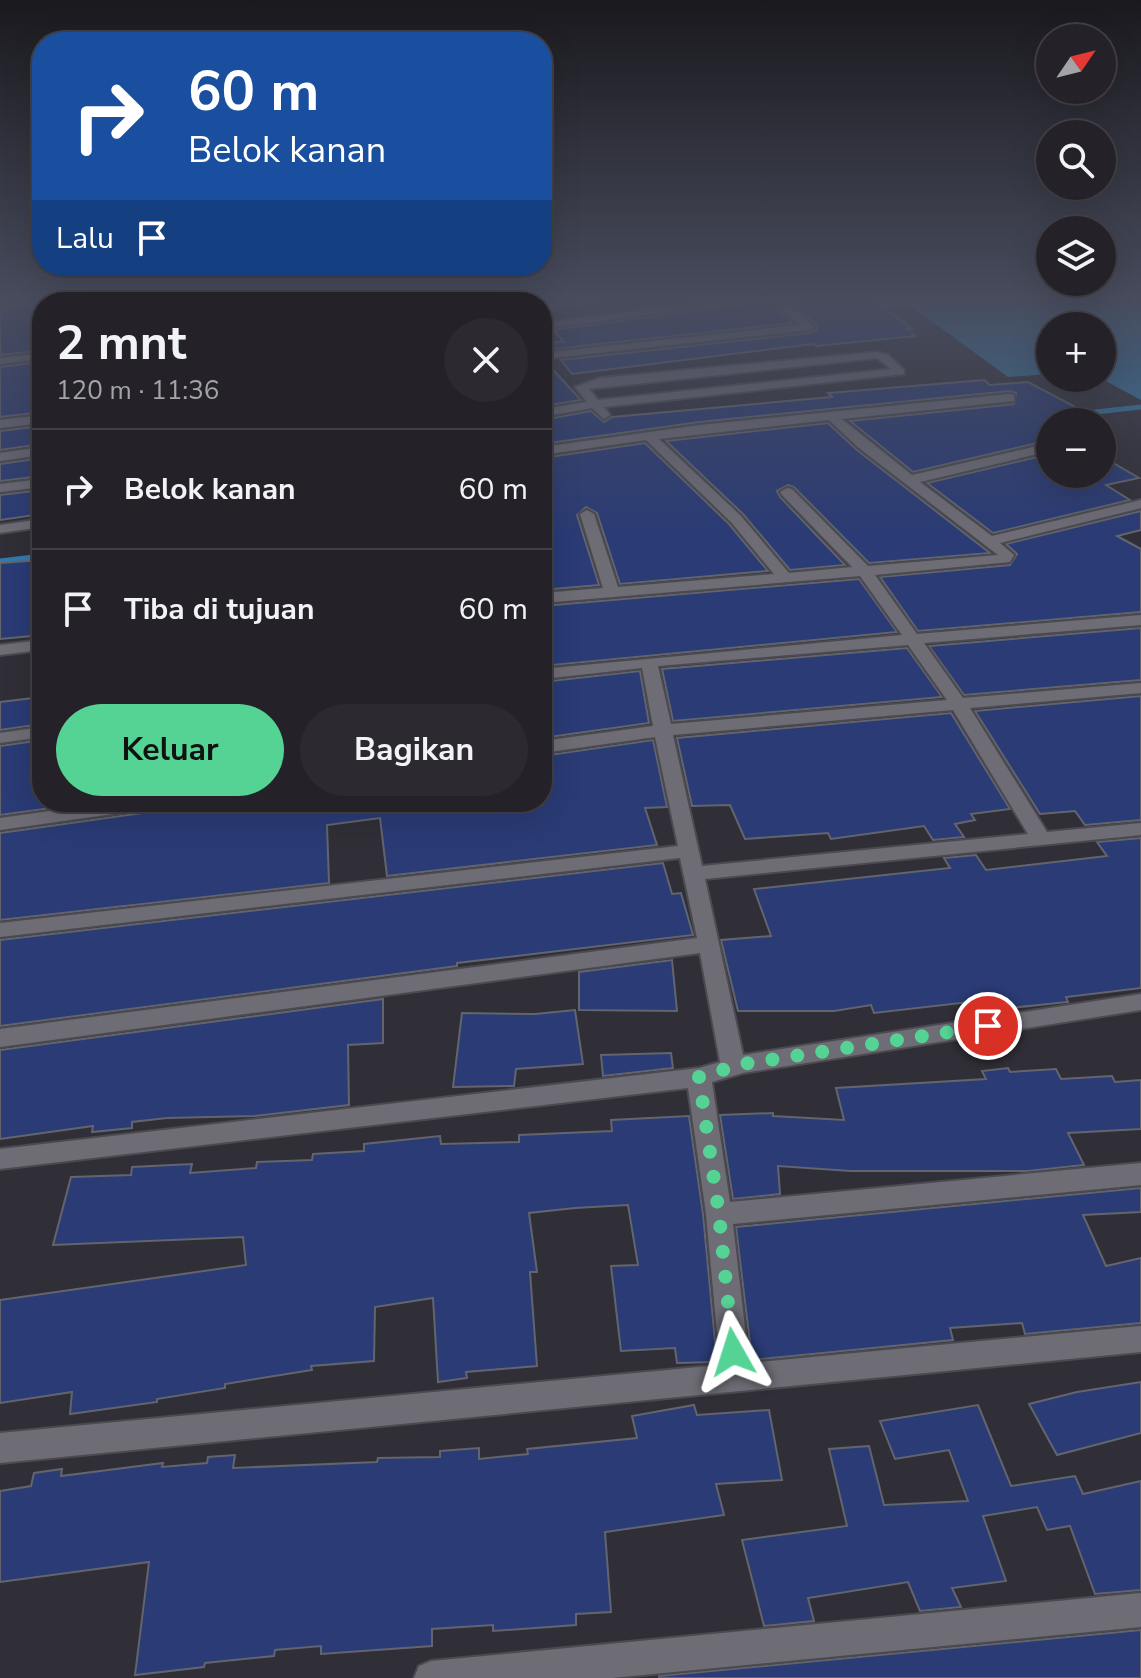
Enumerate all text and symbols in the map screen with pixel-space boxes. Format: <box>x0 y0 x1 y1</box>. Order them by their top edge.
north arrow <box>1036 24 1116 104</box>
map controls <box>1036 24 1116 488</box>
text: 60 m <box>188 53 319 130</box>
icon: right <box>56 64 160 168</box>
button: search <box>1036 120 1116 200</box>
text: Belok kanan <box>188 126 386 175</box>
icon: arrive <box>130 216 174 260</box>
button: layers <box>1036 216 1116 296</box>
text: Lalu <box>56 218 114 259</box>
text: 2 mnt <box>56 310 186 376</box>
button: + <box>1036 312 1116 392</box>
button: close <box>444 318 528 402</box>
text: 120 m · 11:36 <box>56 373 219 408</box>
button: − <box>1036 408 1116 488</box>
icon: right <box>56 467 100 511</box>
text: Belok kanan <box>124 469 296 510</box>
text: 60 m <box>459 469 528 510</box>
icon: arrive <box>56 587 100 631</box>
text: Tiba di tujuan <box>124 589 315 630</box>
text: 60 m <box>459 589 528 630</box>
button: Keluar <box>56 704 284 796</box>
button: Bagikan <box>300 704 528 796</box>
pin <box>954 992 1022 1060</box>
icon: arrive <box>966 1004 1010 1048</box>
position arrow <box>691 1310 775 1394</box>

